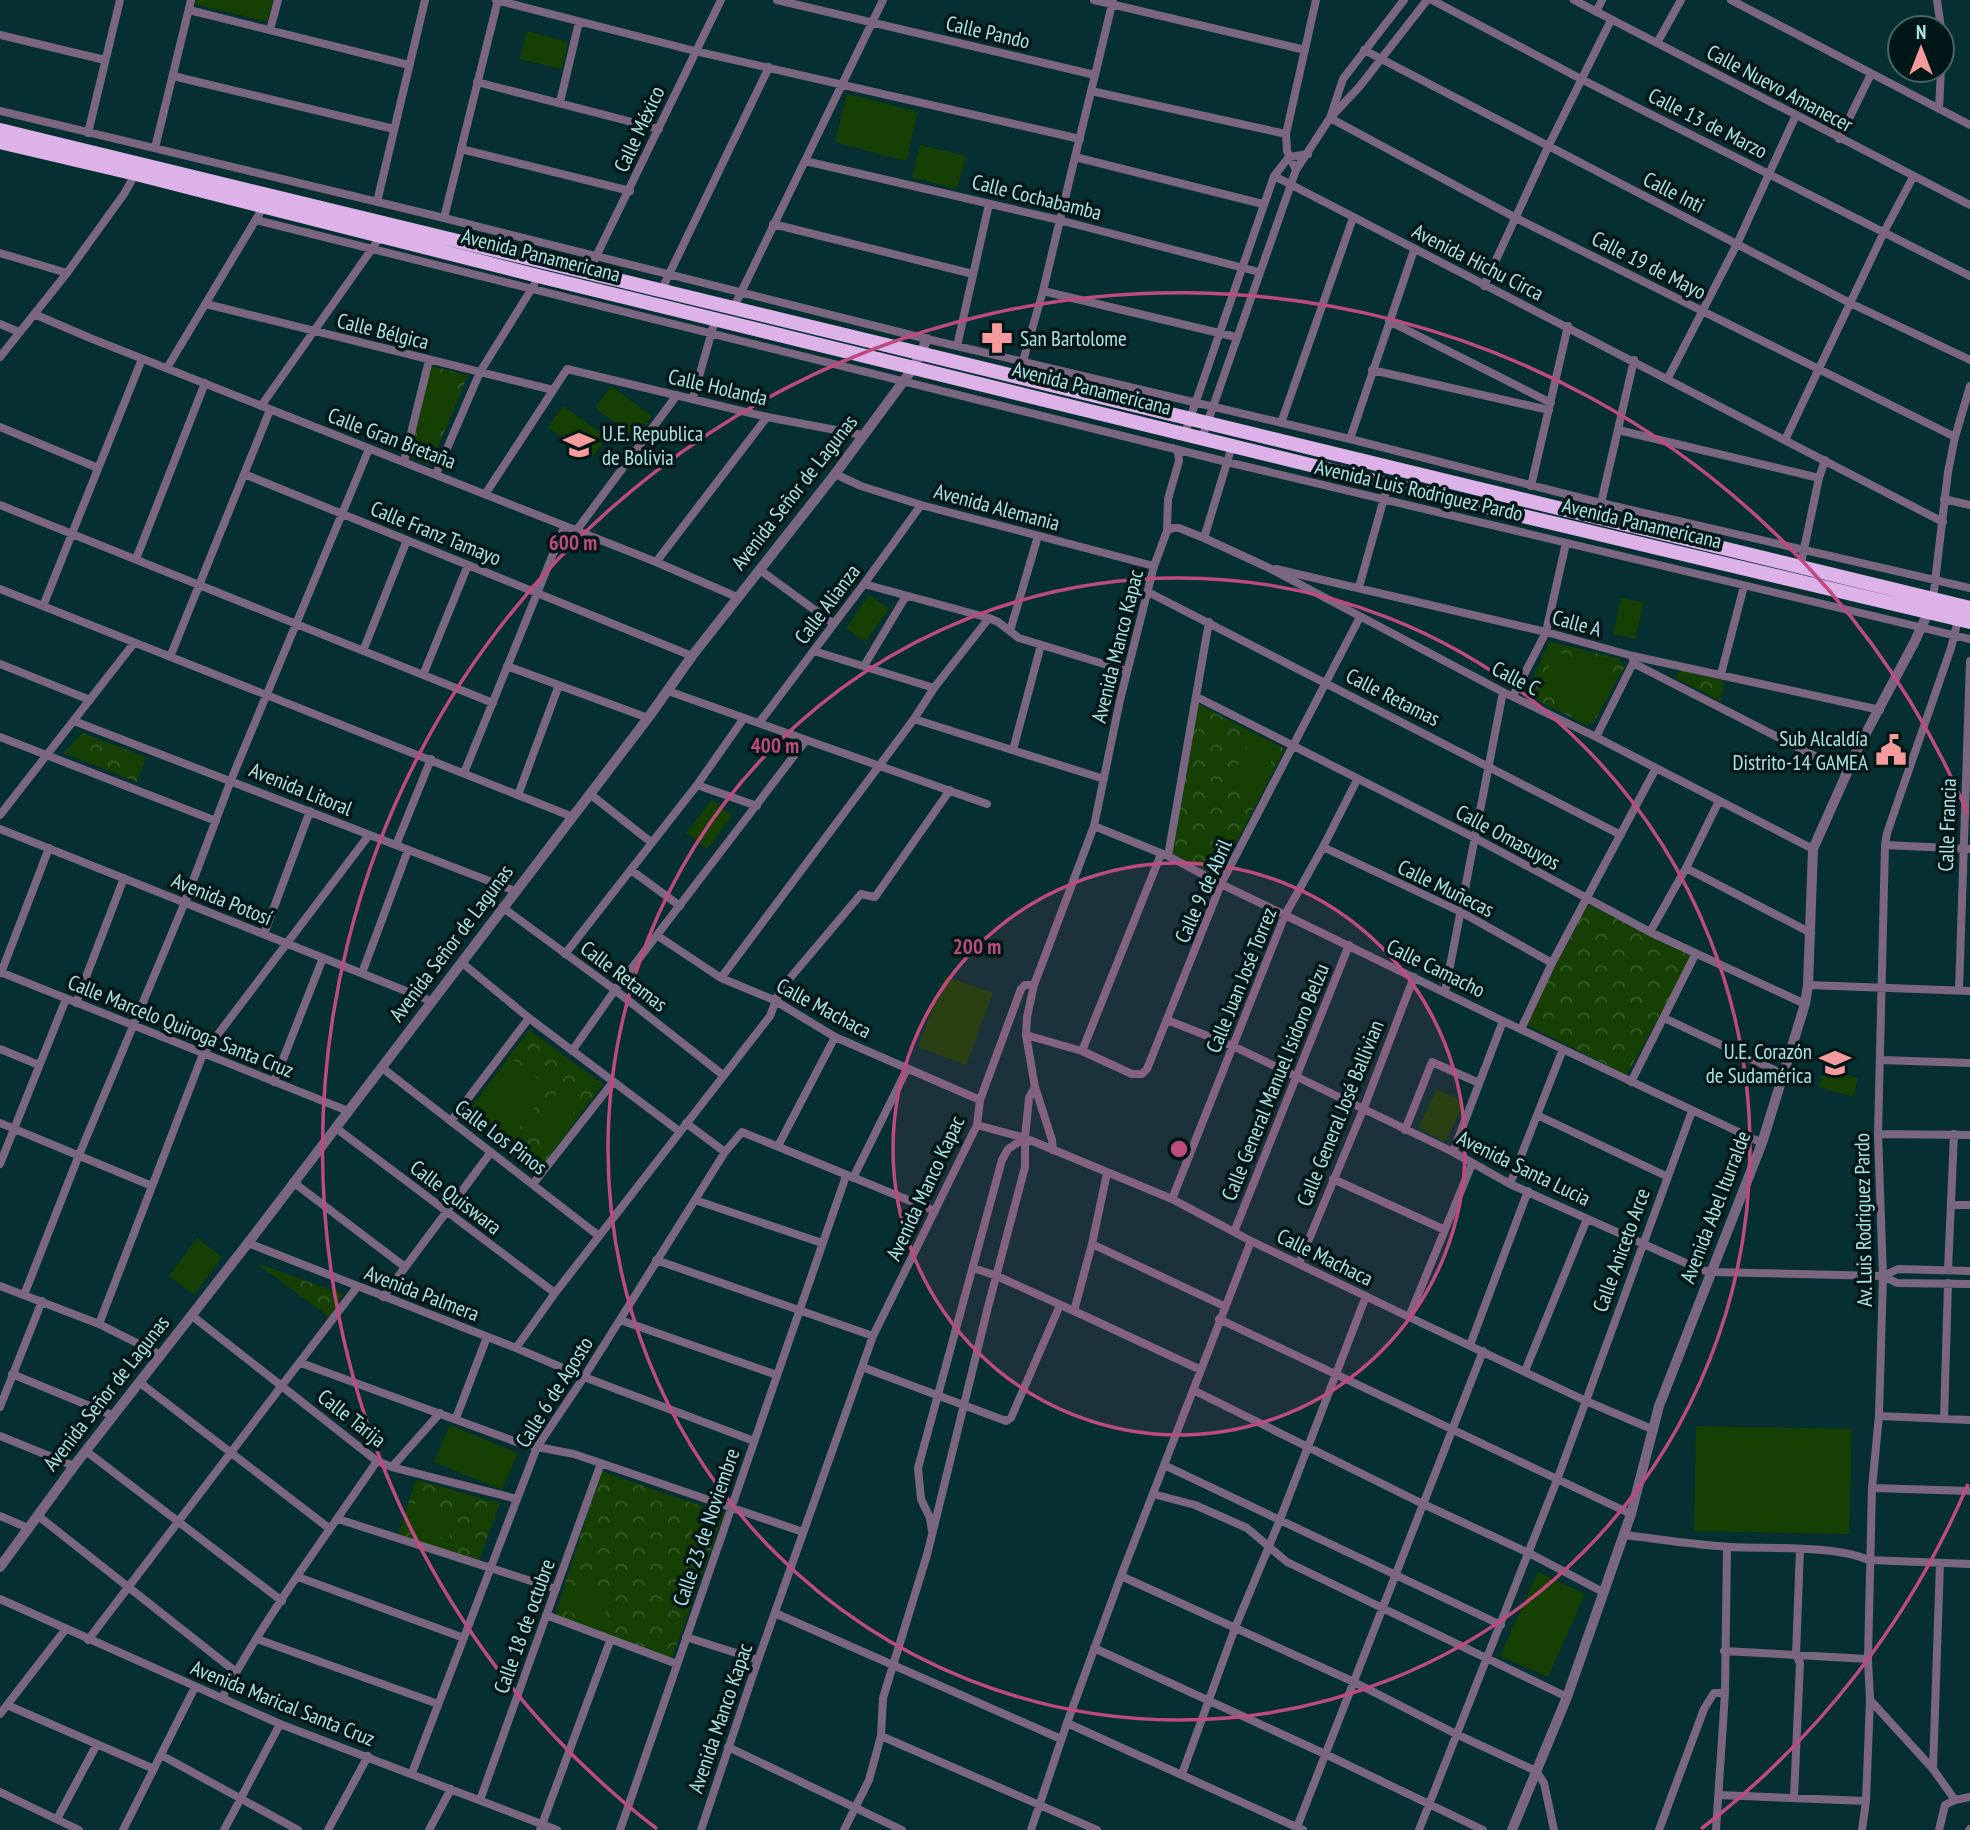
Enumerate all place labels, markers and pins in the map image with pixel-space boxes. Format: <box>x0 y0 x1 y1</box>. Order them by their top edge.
pharmacy icon: San Bartolome <box>980 321 1014 355</box>
place label: San Bartolome <box>1020 325 1127 352</box>
place label: U.E. Republica de Bolivia <box>602 420 703 471</box>
school or university icon: U.E. Republica de Bolivia <box>562 428 596 462</box>
place label: Sub Alcaldía Distrito-14 GAMEA <box>1733 725 1868 776</box>
public building icon: Sub Alcaldía Distrito-14 GAMEA <box>1874 733 1908 767</box>
place label: U.E. Corazón de Sudamérica <box>1706 1038 1812 1089</box>
school or university icon: U.E. Corazón de Sudamérica <box>1818 1046 1852 1080</box>
centre of rings <box>1167 1137 1191 1161</box>

